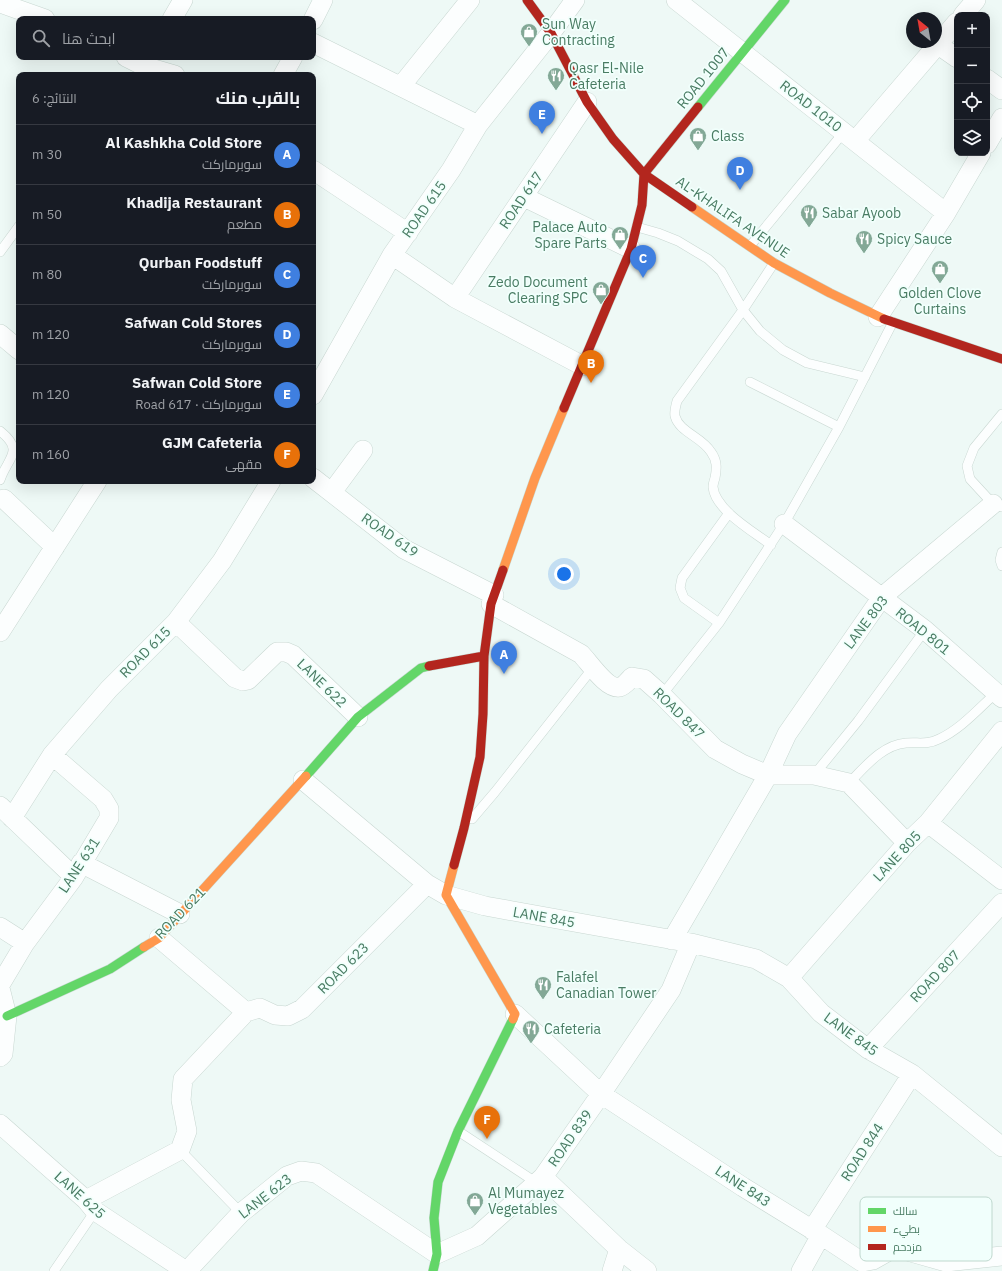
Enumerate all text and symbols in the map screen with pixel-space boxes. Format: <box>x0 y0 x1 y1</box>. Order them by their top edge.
north arrow <box>906 12 942 48</box>
map controls <box>954 12 990 156</box>
button: + <box>954 12 990 48</box>
place label: Sun Way Contracting <box>542 15 615 49</box>
search box <box>16 16 316 60</box>
shop icon: Sun Way Contracting <box>519 22 539 47</box>
icon: search <box>30 27 52 49</box>
text: ابحث هنا <box>62 29 116 48</box>
street label: ROAD 1007 <box>673 44 733 112</box>
button: − <box>954 48 990 84</box>
place label: Qasr El-Nile Cafeteria <box>569 59 644 93</box>
restaurant icon: Qasr El-Nile Cafeteria <box>546 66 566 91</box>
street label: ROAD 1010 <box>776 76 846 136</box>
button: locate <box>954 84 990 120</box>
text: بالقرب منك <box>216 87 300 109</box>
text: النتائج: 6 <box>32 90 77 107</box>
pin: E <box>529 101 555 134</box>
button: layers <box>954 120 990 156</box>
shop icon: Class <box>688 126 708 151</box>
place label: Class <box>711 127 745 145</box>
text: Al Kashkha Cold Store <box>105 133 262 152</box>
text: 30 m <box>32 146 62 163</box>
text: A <box>283 146 291 163</box>
text: سوبرماركت <box>202 156 262 173</box>
pin: D <box>727 157 753 190</box>
street label: ROAD 617 <box>495 168 547 232</box>
street label: AL-KHALIFA AVENUE <box>673 172 793 262</box>
street label: ROAD 615 <box>398 177 450 241</box>
text: Khadija Restaurant <box>126 193 262 212</box>
restaurant icon: Sabar Ayoob <box>799 203 819 228</box>
place label: Sabar Ayoob <box>822 204 901 222</box>
text: 50 m <box>32 206 62 223</box>
text: B <box>283 206 291 223</box>
text: مطعم <box>227 216 262 233</box>
place label: Palace Auto Spare Parts <box>532 218 607 252</box>
shop icon: Palace Auto Spare Parts <box>610 225 630 250</box>
restaurant icon: Spicy Sauce <box>854 229 874 254</box>
place label: Spicy Sauce <box>877 230 953 248</box>
pin: C <box>630 245 656 278</box>
text: Qurban Foodstuff <box>139 253 262 272</box>
shop icon: Golden Clove Curtains <box>930 259 950 284</box>
text: 80 m <box>32 266 62 283</box>
text: C <box>283 266 291 283</box>
place label: Zedo Document Clearing SPC <box>488 273 588 307</box>
text: سوبرماركت <box>202 276 262 293</box>
shop icon: Zedo Document Clearing SPC <box>591 280 611 305</box>
place label: Golden Clove Curtains <box>898 284 982 318</box>
text: Safwan Cold Stores <box>124 313 262 332</box>
text: 120 m <box>32 326 70 343</box>
text: D <box>282 326 292 343</box>
text: سوبرماركت <box>202 336 262 353</box>
pin: B <box>578 350 604 383</box>
text: Safwan Cold Store <box>132 373 262 392</box>
text: 120 m <box>32 386 70 403</box>
text: E <box>283 386 291 403</box>
text: سوبرماركت · Road 617 <box>135 396 262 413</box>
text: GJM Cafeteria <box>162 433 262 452</box>
text: 160 m <box>32 446 70 463</box>
text: F <box>283 446 291 463</box>
text: مقهى <box>225 456 262 473</box>
street label: ROAD 619 <box>358 509 422 561</box>
your location <box>554 564 574 584</box>
street label: LANE 803 <box>840 591 892 653</box>
street label: ROAD 801 <box>892 603 954 659</box>
street label: ROAD 615 <box>116 623 174 681</box>
pin: A <box>491 641 517 674</box>
street label: LANE 622 <box>293 655 351 711</box>
street label: ROAD 847 <box>650 684 708 742</box>
street label: LANE 805 <box>869 827 925 885</box>
street label: LANE 631 <box>54 834 104 896</box>
street label: ROAD 621 <box>151 883 209 943</box>
street label: LANE 845 <box>512 903 576 931</box>
street label: ROAD 623 <box>314 939 372 997</box>
street label: ROAD 807 <box>906 946 964 1006</box>
place label: Falafel Canadian Tower <box>556 968 656 1002</box>
restaurant icon: Falafel Canadian Tower <box>533 975 553 1000</box>
street label: LANE 845 <box>820 1008 882 1060</box>
restaurant icon: Cafeteria <box>521 1019 541 1044</box>
place label: Cafeteria <box>544 1020 602 1038</box>
pin: F <box>474 1106 500 1139</box>
street label: ROAD 839 <box>544 1106 596 1170</box>
street label: ROAD 844 <box>837 1120 887 1184</box>
street label: LANE 843 <box>712 1161 774 1211</box>
street label: LANE 625 <box>51 1167 109 1223</box>
street label: LANE 623 <box>235 1170 295 1222</box>
place label: Al Mumayez Vegetables <box>488 1184 565 1218</box>
shop icon: Al Mumayez Vegetables <box>465 1191 485 1216</box>
legend <box>860 1197 992 1261</box>
text: سالك <box>893 1204 917 1218</box>
text: بطيء <box>893 1222 920 1238</box>
text: مزدحم <box>893 1240 922 1255</box>

